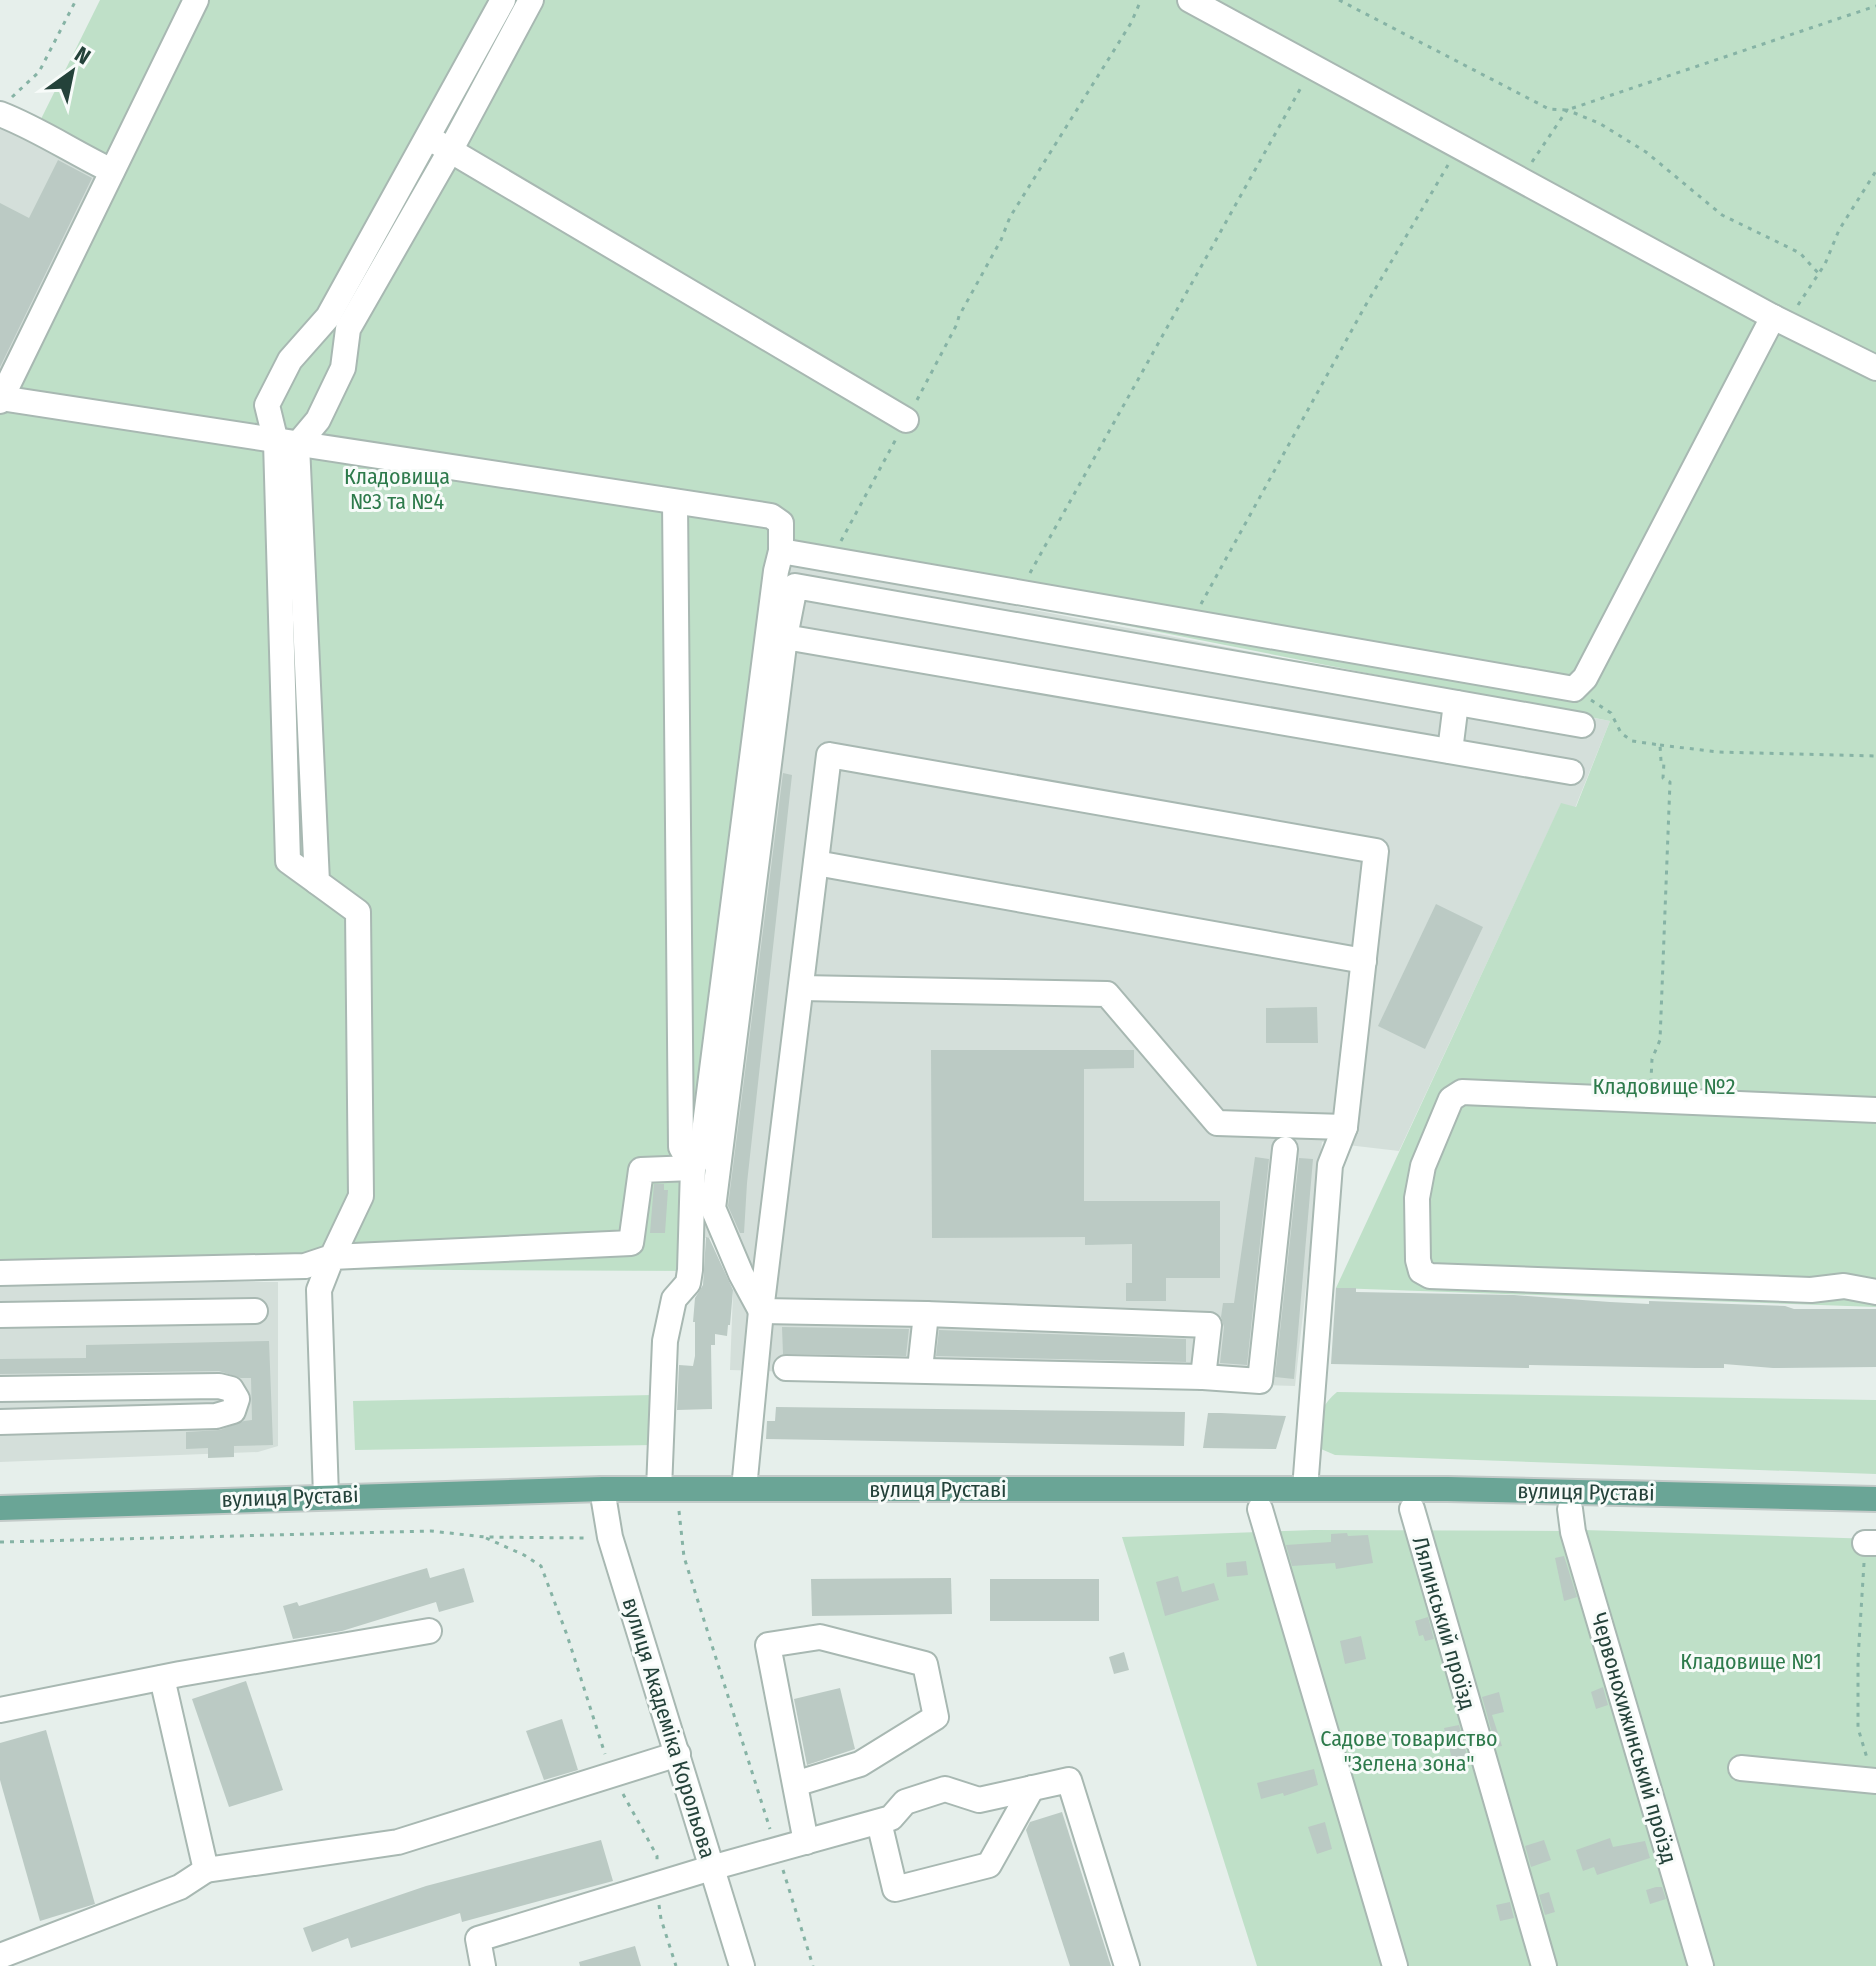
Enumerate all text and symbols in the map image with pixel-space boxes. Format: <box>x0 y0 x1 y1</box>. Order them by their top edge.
north arrow <box>32 32 112 112</box>
text: N <box>70 41 96 71</box>
park label: Кладовища №3 та №4 <box>344 463 450 515</box>
park label: Кладовище №2 <box>1593 1073 1735 1100</box>
street label: вулиця Руставі <box>869 1476 1007 1503</box>
street label: вулиця Руставі <box>1517 1477 1655 1507</box>
street label: вулиця Руставі <box>221 1481 359 1513</box>
street label: Лялинський проїзд <box>1406 1533 1482 1713</box>
street label: вулиця Академіка Корольова <box>616 1594 722 1862</box>
street label: Червонохижинський проїзд <box>1585 1610 1683 1866</box>
park label: Кладовище №1 <box>1680 1648 1822 1675</box>
park label: Садове товариство "Зелена зона" <box>1320 1725 1498 1777</box>

